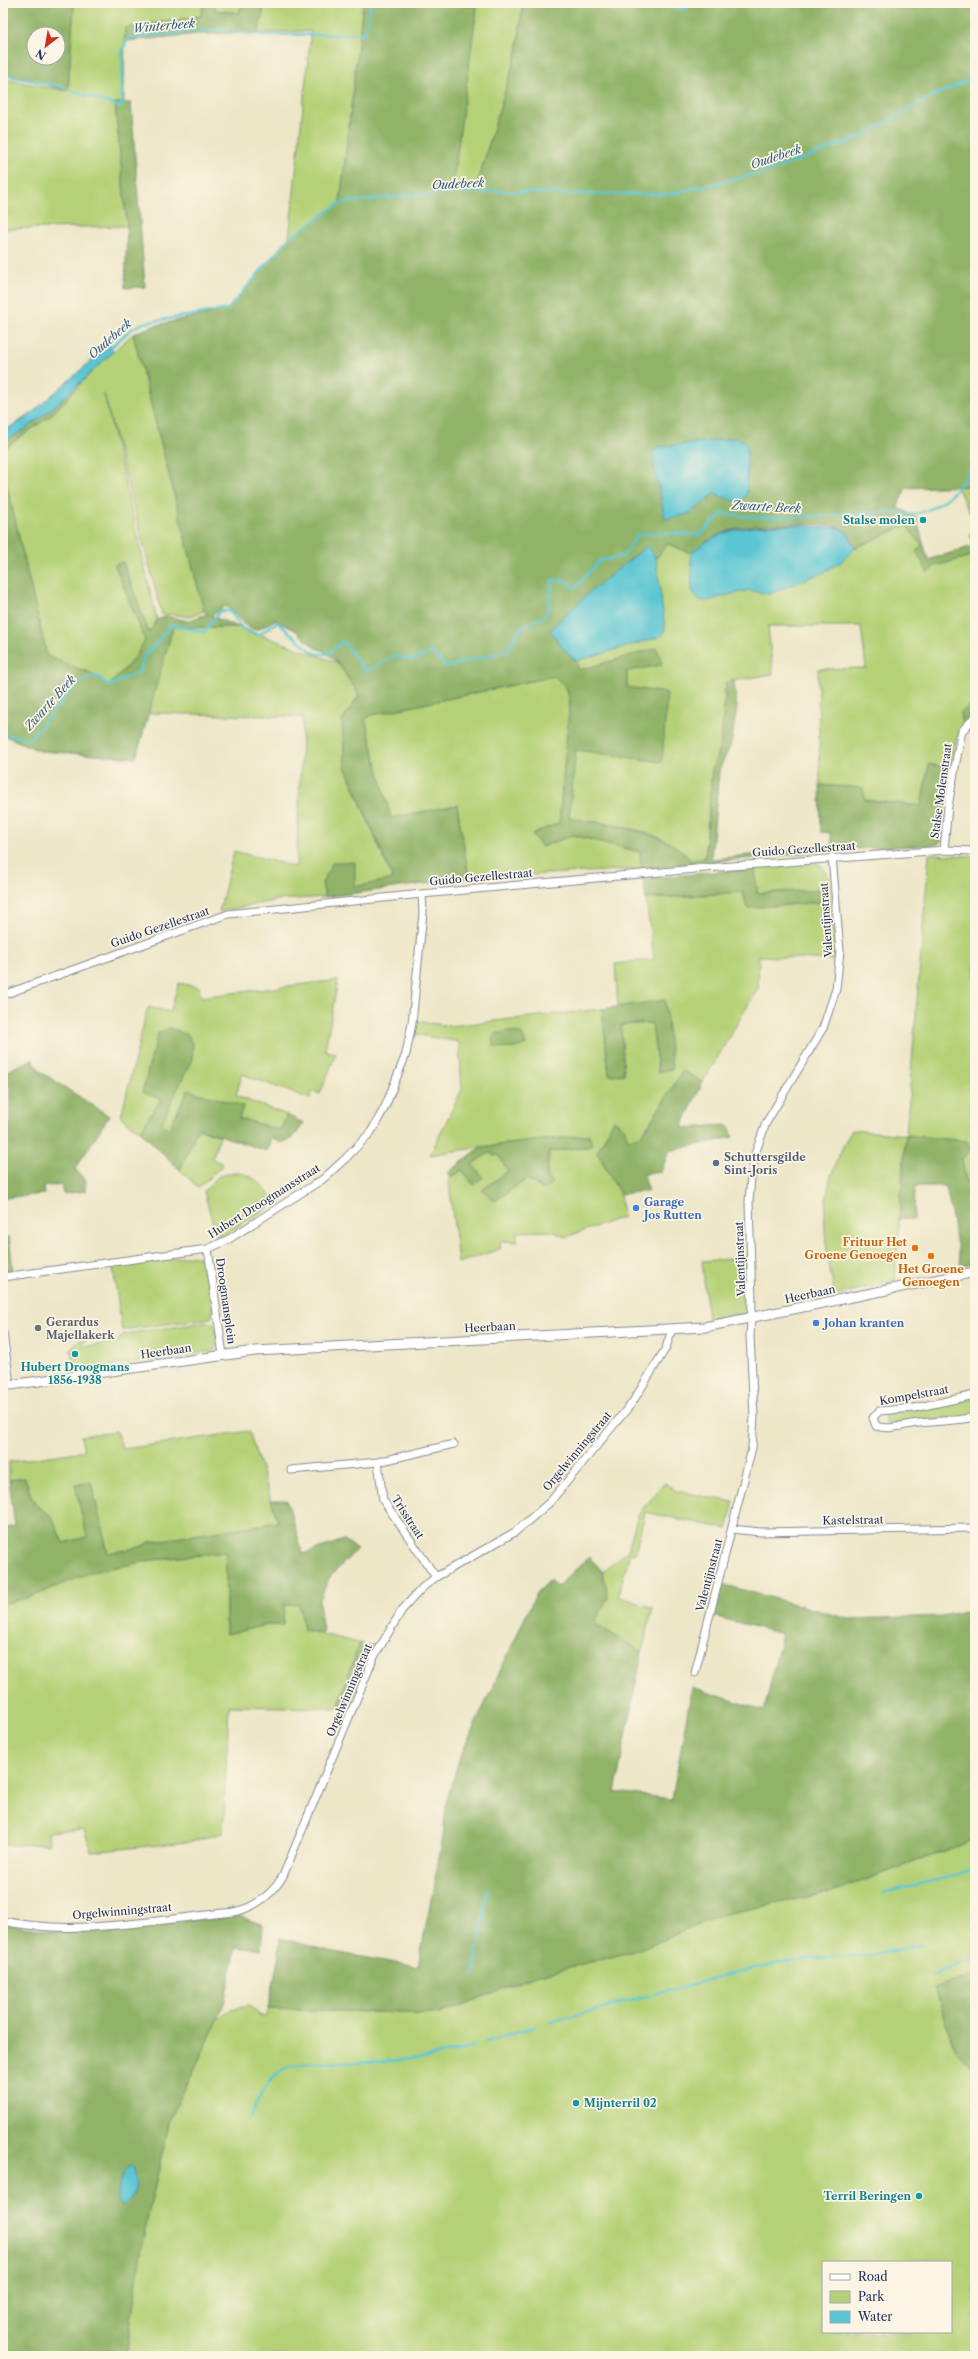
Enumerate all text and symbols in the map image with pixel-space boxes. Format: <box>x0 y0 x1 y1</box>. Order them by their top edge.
water label: Winterbeek <box>132 15 197 36</box>
north arrow <box>26 26 66 66</box>
text: N <box>33 46 49 63</box>
water label: Oudebeek <box>748 141 804 172</box>
water label: Oudebeek <box>431 175 485 192</box>
water label: Oudebeek <box>85 315 135 362</box>
water label: Zwarte Beek <box>730 497 802 516</box>
place label: Stalse molen <box>843 513 915 527</box>
marker: Stalse molen <box>918 515 928 525</box>
water label: Zwarte Beek <box>20 671 79 734</box>
street label: Stalse Molenstraat <box>927 742 955 840</box>
street label: Guido Gezellestraat <box>752 838 856 860</box>
street label: Guido Gezellestraat <box>429 866 533 888</box>
street label: Valentijnstraat <box>816 882 836 959</box>
street label: Guido Gezellestraat <box>109 903 211 950</box>
place label: Schuttersgilde Sint-Joris <box>724 1150 806 1177</box>
marker: Schuttersgilde Sint-Joris <box>711 1158 721 1168</box>
street label: Hubert Droogmansstraat <box>205 1161 323 1241</box>
place label: Garage Jos Rutten <box>642 1195 702 1222</box>
marker: Garage Jos Rutten <box>631 1203 641 1213</box>
street label: Valentijnstraat <box>732 1221 748 1298</box>
place label: Frituur Het Groene Genoegen <box>805 1235 908 1262</box>
marker: Frituur Het Groene Genoegen <box>910 1243 920 1253</box>
marker: Het Groene Genoegen <box>926 1251 936 1261</box>
street label: Droogmansplein <box>213 1257 239 1345</box>
place label: Het Groene Genoegen <box>898 1262 964 1289</box>
street label: Heerbaan <box>783 1282 837 1306</box>
place label: Gerardus Majellakerk <box>46 1315 115 1342</box>
place label: Johan kranten <box>822 1316 905 1330</box>
marker: Johan kranten <box>811 1318 821 1328</box>
street label: Heerbaan <box>464 1319 516 1335</box>
marker: Gerardus Majellakerk <box>33 1323 43 1333</box>
street label: Heerbaan <box>140 1340 192 1361</box>
marker: Hubert Droogmans 1856-1938 <box>70 1349 80 1359</box>
place label: Hubert Droogmans 1856-1938 <box>21 1360 129 1387</box>
street label: Kompelstraat <box>878 1382 950 1408</box>
street label: Orgelwinningstraat <box>540 1408 614 1494</box>
street label: Trisstraat <box>389 1493 427 1541</box>
street label: Kastelstraat <box>822 1512 884 1528</box>
street label: Valentijnstraat <box>692 1537 725 1614</box>
street label: Orgelwinningstraat <box>323 1641 375 1739</box>
street label: Orgelwinningstraat <box>72 1900 172 1922</box>
place label: Mijnterril 02 <box>584 2096 657 2110</box>
marker: Mijnterril 02 <box>571 2098 581 2108</box>
place label: Terril Beringen <box>824 2189 911 2203</box>
marker: Terril Beringen <box>914 2191 924 2201</box>
legend <box>822 2261 952 2333</box>
text: Road <box>858 2269 888 2284</box>
text: Park <box>858 2289 885 2304</box>
text: Water <box>857 2309 892 2324</box>

